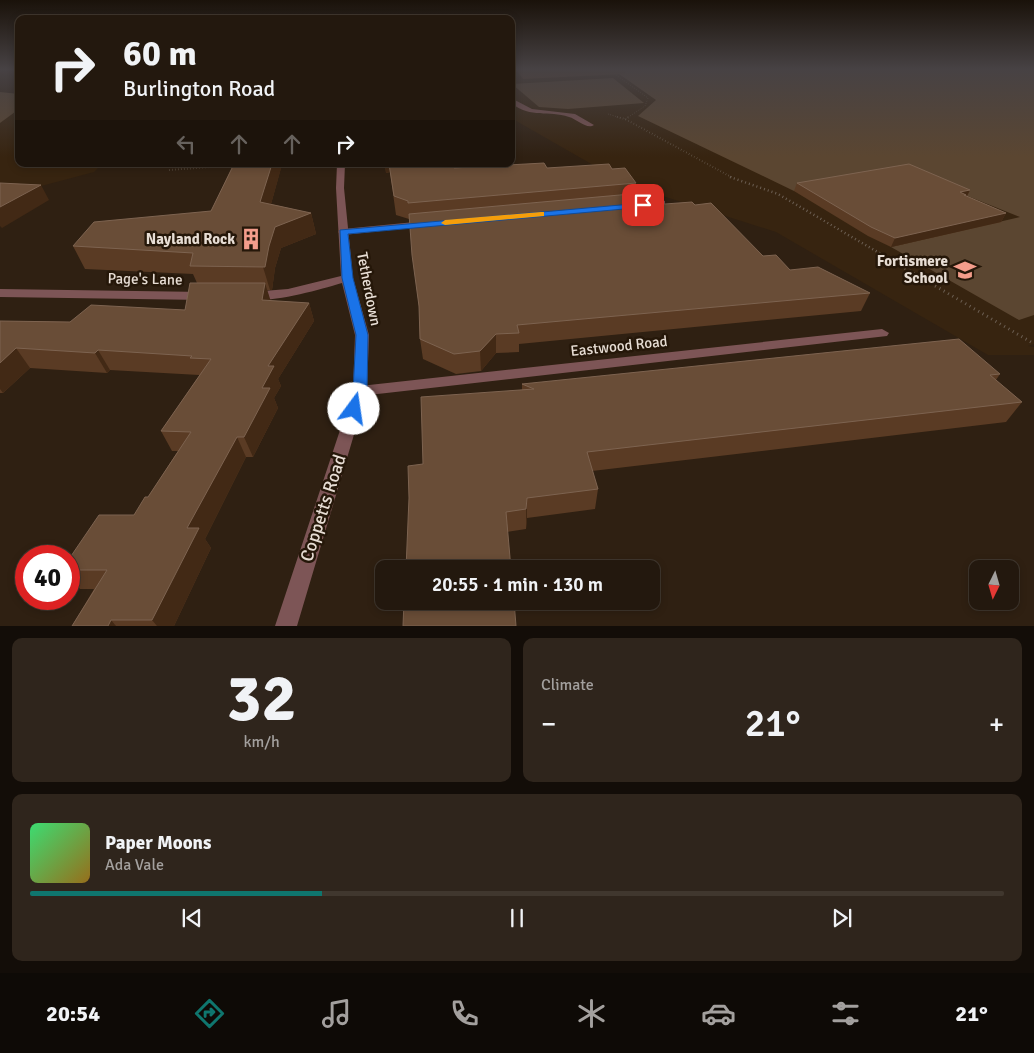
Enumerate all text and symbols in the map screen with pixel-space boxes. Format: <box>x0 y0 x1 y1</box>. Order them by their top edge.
text: 60 m <box>123 32 197 75</box>
icon: right <box>40 35 105 100</box>
text: Burlington Road <box>123 75 275 102</box>
icon: left <box>172 130 200 158</box>
icon: ahead <box>225 130 253 158</box>
icon: ahead <box>278 130 306 158</box>
icon: right <box>331 130 359 158</box>
pin <box>622 184 664 226</box>
icon: arrive <box>629 191 657 219</box>
building icon: Nayland Rock <box>238 226 264 252</box>
place label: Nayland Rock <box>146 230 235 248</box>
street label: Tetherdown <box>353 251 385 327</box>
place label: Fortismere School <box>877 252 948 287</box>
school or university icon: Fortismere School <box>952 257 978 283</box>
street label: Page's Lane <box>107 269 183 289</box>
street label: Eastwood Road <box>570 332 668 360</box>
position arrow <box>327 382 379 434</box>
street label: Coppetts Road <box>295 452 351 564</box>
speed limit sign: 40 <box>15 545 80 610</box>
north arrow <box>969 560 1019 610</box>
map controls <box>969 560 1019 610</box>
text: 20:55 · 1 min · 130 m <box>432 573 603 597</box>
text: 32 <box>226 659 297 739</box>
text: Climate <box>541 675 594 695</box>
text: 21° <box>745 700 800 747</box>
text: − <box>541 707 556 741</box>
text: + <box>989 707 1004 741</box>
text: km/h <box>243 732 280 752</box>
text: Paper Moons <box>105 831 211 855</box>
text: Ada Vale <box>105 855 164 875</box>
icon: previous <box>178 904 206 932</box>
icon: pause <box>503 904 531 932</box>
icon: next <box>828 904 856 932</box>
icon: directions <box>192 996 227 1031</box>
icon: music <box>319 996 354 1031</box>
icon: phone <box>447 996 482 1031</box>
icon: climate <box>574 996 609 1031</box>
icon: car <box>701 996 736 1031</box>
icon: filters <box>828 996 863 1031</box>
text: 20:54 <box>46 1000 100 1027</box>
text: 21° <box>955 1000 988 1027</box>

